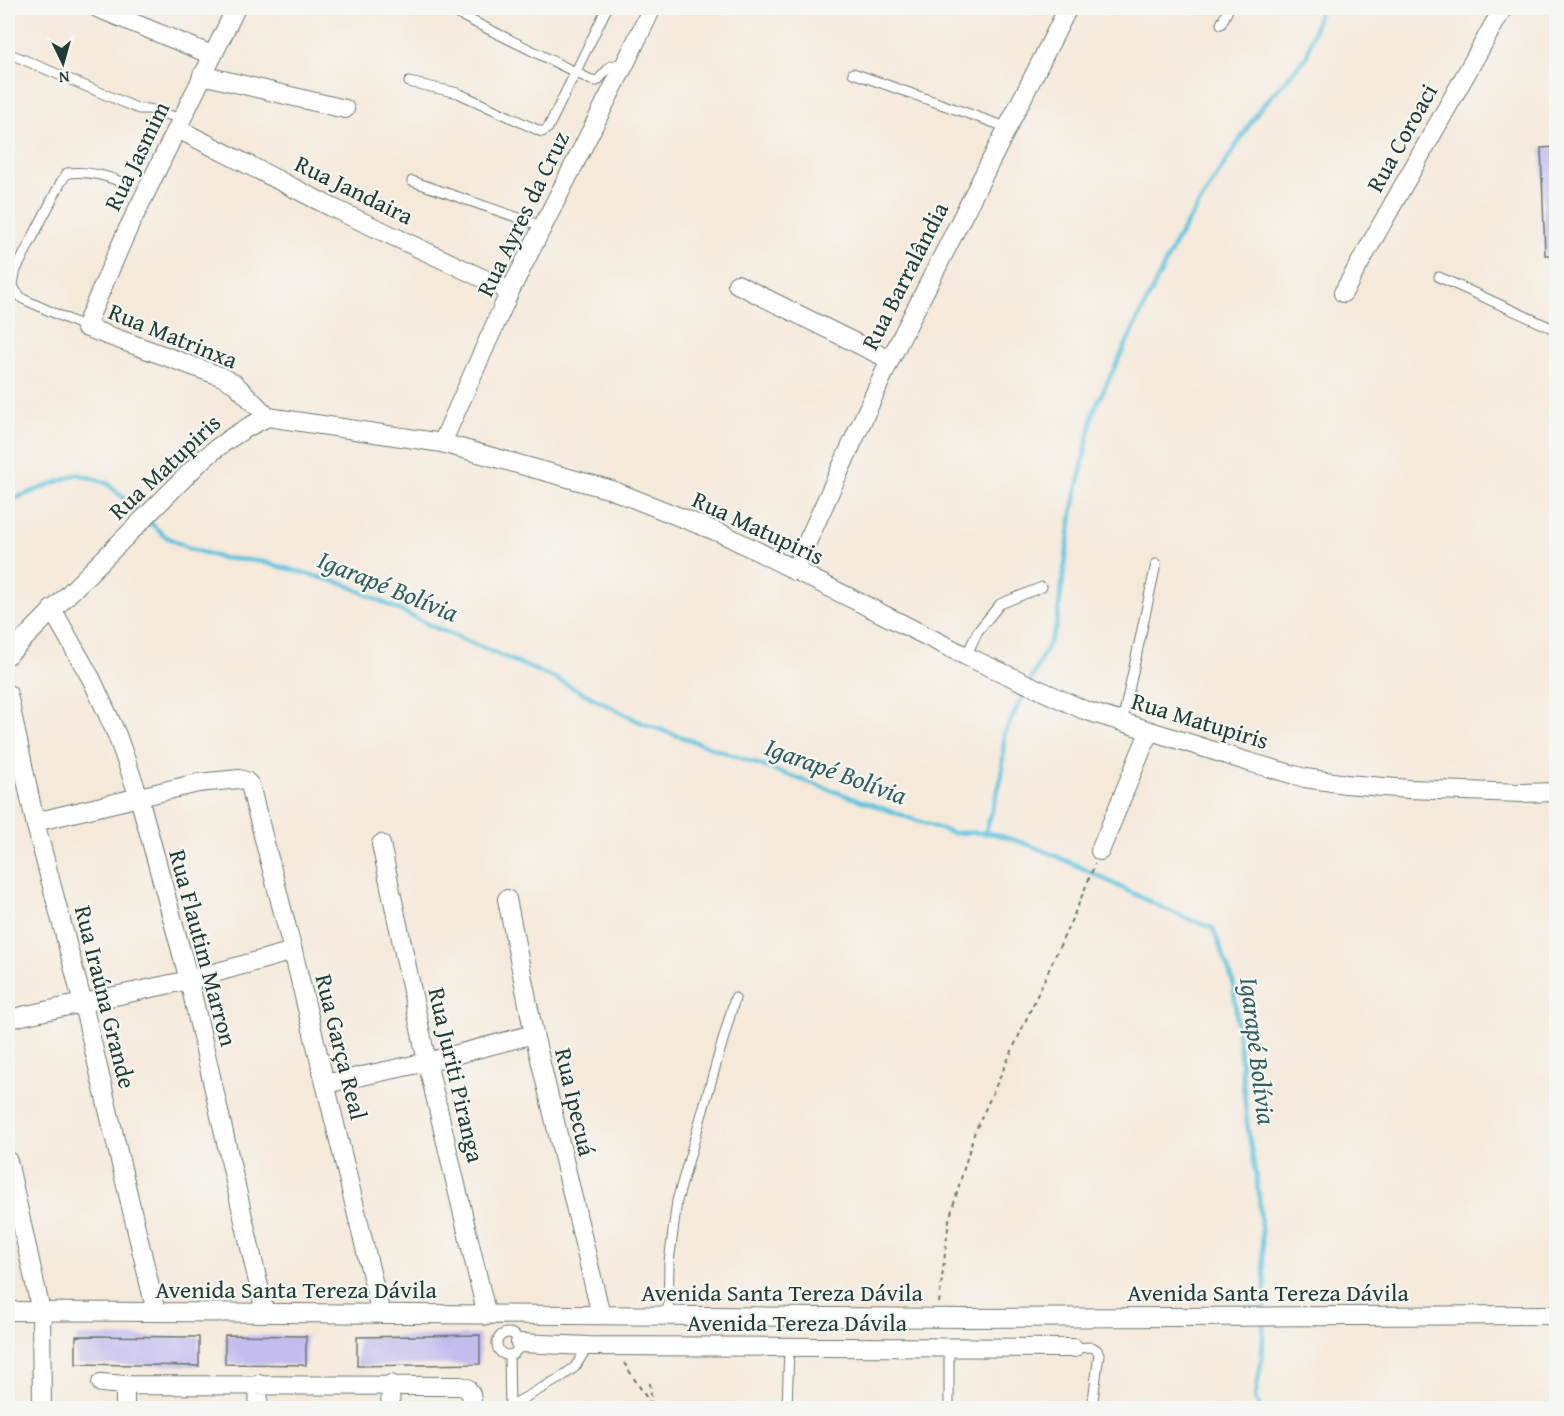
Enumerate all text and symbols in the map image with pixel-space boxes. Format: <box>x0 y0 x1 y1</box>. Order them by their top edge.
north arrow <box>33 33 93 93</box>
text: N <box>58 66 71 90</box>
street label: Rua Coroaci <box>1357 77 1446 198</box>
street label: Rua Jasmim <box>95 95 178 216</box>
street label: Rua Ayres da Cruz <box>467 125 578 302</box>
street label: Rua Jandaira <box>289 146 420 234</box>
street label: Rua Barralândia <box>852 195 957 356</box>
street label: Rua Matrinxa <box>103 294 244 378</box>
street label: Rua Matupiris <box>101 405 228 528</box>
street label: Rua Matupiris <box>687 482 830 573</box>
water label: Igarapé Bolívia <box>312 540 464 631</box>
street label: Rua Matupiris <box>1127 683 1273 758</box>
water label: Igarapé Bolívia <box>760 727 913 814</box>
street label: Rua Flautim Marron <box>160 846 247 1051</box>
street label: Rua Iraúna Grande <box>66 902 145 1092</box>
street label: Rua Garça Real <box>306 970 377 1124</box>
water label: Igarapé Bolívia <box>1230 975 1287 1127</box>
street label: Rua Juriti Piranga <box>419 984 494 1166</box>
street label: Rua Ipecuá <box>546 1044 605 1160</box>
street label: Avenida Santa Tereza Dávila <box>155 1272 438 1307</box>
street label: Avenida Santa Tereza Dávila <box>641 1275 924 1310</box>
street label: Avenida Santa Tereza Dávila <box>1127 1275 1410 1310</box>
street label: Avenida Tereza Dávila <box>687 1305 908 1340</box>

